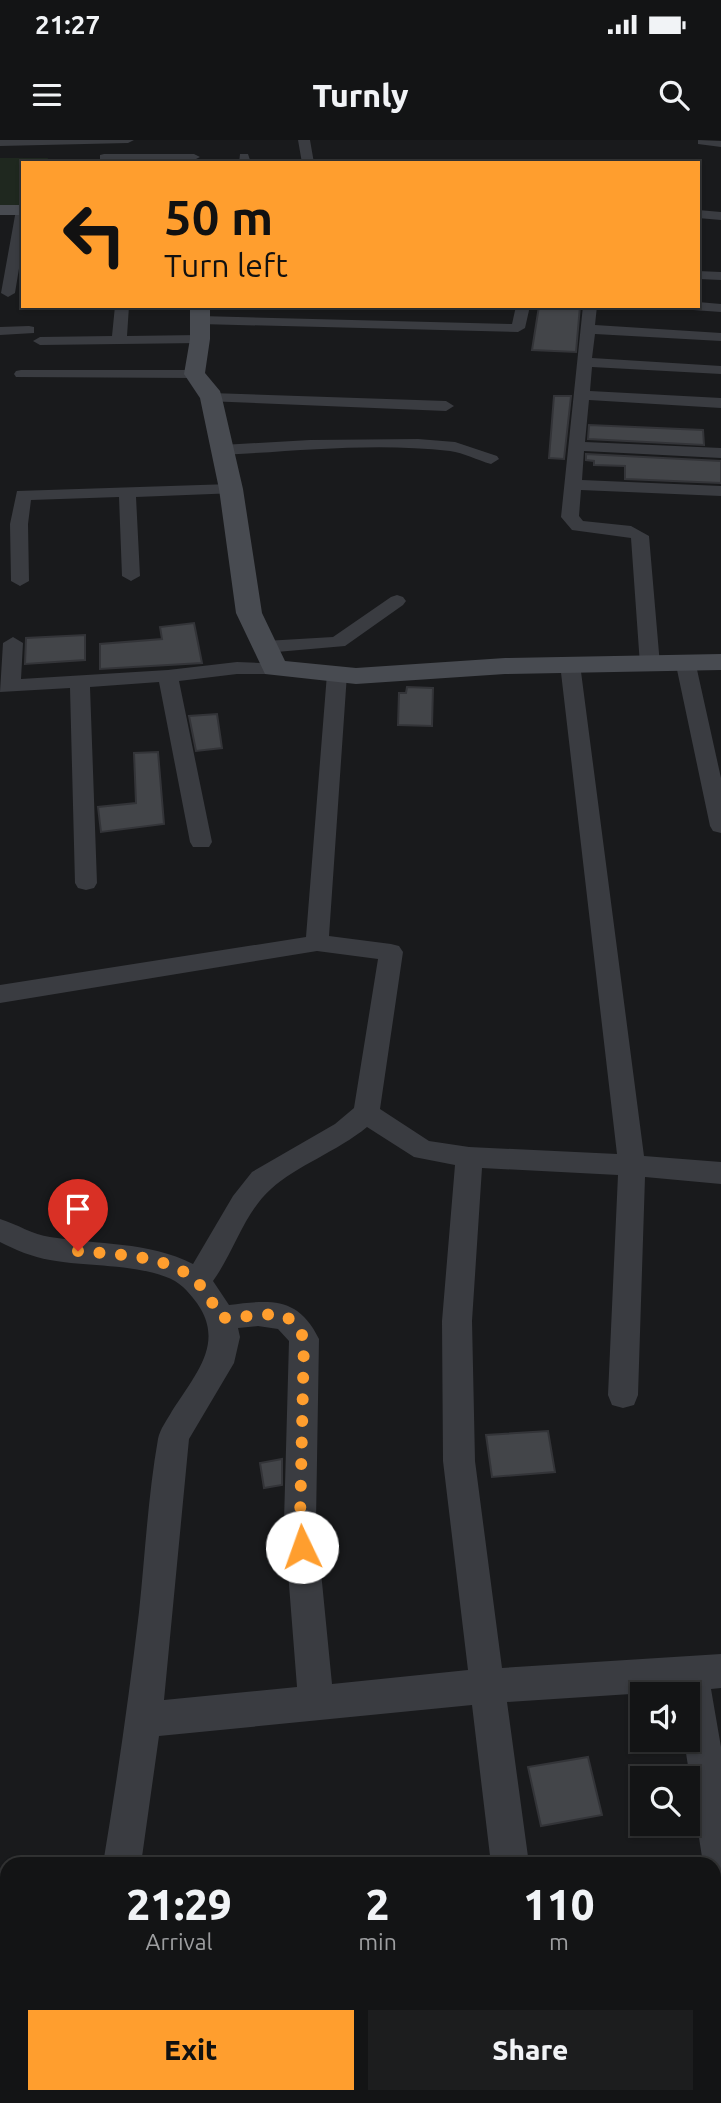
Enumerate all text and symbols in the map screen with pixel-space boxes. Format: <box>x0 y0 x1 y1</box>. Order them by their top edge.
text: 21:27 <box>35 10 100 39</box>
icon: menu <box>28 76 66 114</box>
icon: search <box>655 76 693 114</box>
text: Turnly <box>313 77 408 113</box>
icon: left <box>49 189 140 280</box>
text: 50 m <box>164 189 273 244</box>
text: Turn left <box>164 247 288 283</box>
pin <box>48 1179 108 1251</box>
icon: arrive <box>59 1190 97 1228</box>
position arrow <box>265 1510 339 1584</box>
map controls <box>630 1682 700 1836</box>
button: sound <box>630 1682 700 1752</box>
button: search <box>630 1766 700 1836</box>
text: 21:29 <box>127 1881 232 1928</box>
text: 2 <box>366 1881 389 1928</box>
text: 110 <box>523 1881 594 1928</box>
text: Arrival <box>146 1929 213 1954</box>
text: min <box>358 1929 397 1954</box>
text: m <box>549 1929 569 1954</box>
button: Exit <box>28 2010 354 2090</box>
button: Share <box>368 2010 693 2090</box>

